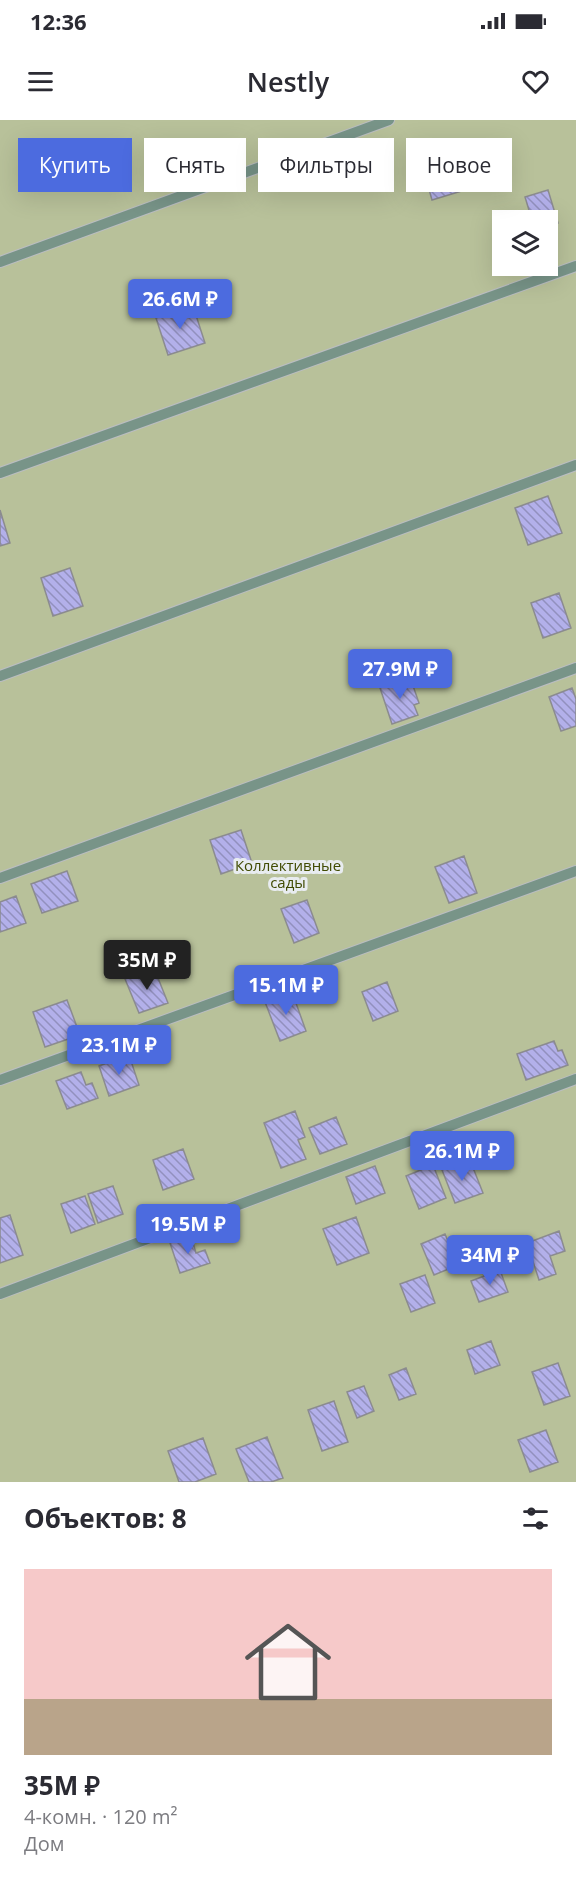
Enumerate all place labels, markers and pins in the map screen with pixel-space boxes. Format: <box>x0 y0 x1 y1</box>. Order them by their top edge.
pin: 26.6M ₽ <box>125 279 235 330</box>
pin: 27.9M ₽ <box>345 649 455 700</box>
pin: 35M ₽ <box>105 940 189 991</box>
pin: 15.1M ₽ <box>231 965 341 1016</box>
pin: 23.1M ₽ <box>64 1025 174 1076</box>
pin: 26.1M ₽ <box>407 1131 517 1182</box>
pin: 19.5M ₽ <box>133 1204 243 1255</box>
pin: 34M ₽ <box>448 1235 532 1286</box>

